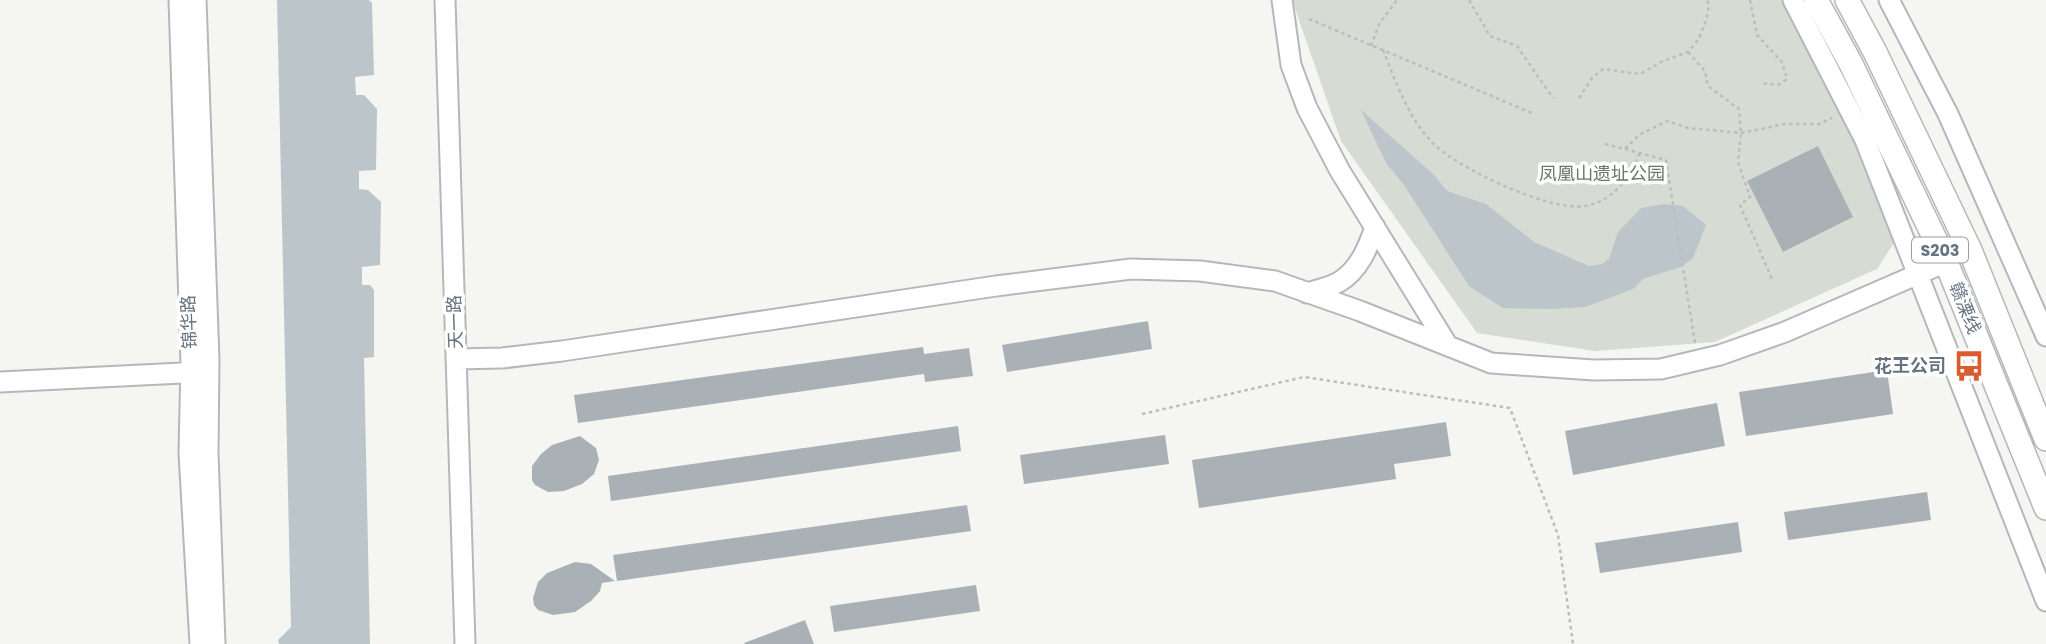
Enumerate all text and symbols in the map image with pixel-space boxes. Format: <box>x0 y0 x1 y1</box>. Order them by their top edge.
park label: 凤凰山遗址公园 <box>1539 161 1665 186</box>
road number: S203 <box>1912 238 1968 262</box>
street label: 赣溧线 <box>1944 278 1987 338</box>
street label: 锦华路 <box>175 295 202 349</box>
street label: 天一路 <box>441 295 468 349</box>
bus stop icon: 花王公司 <box>1952 349 1986 383</box>
place label: 花王公司 <box>1874 353 1946 378</box>

